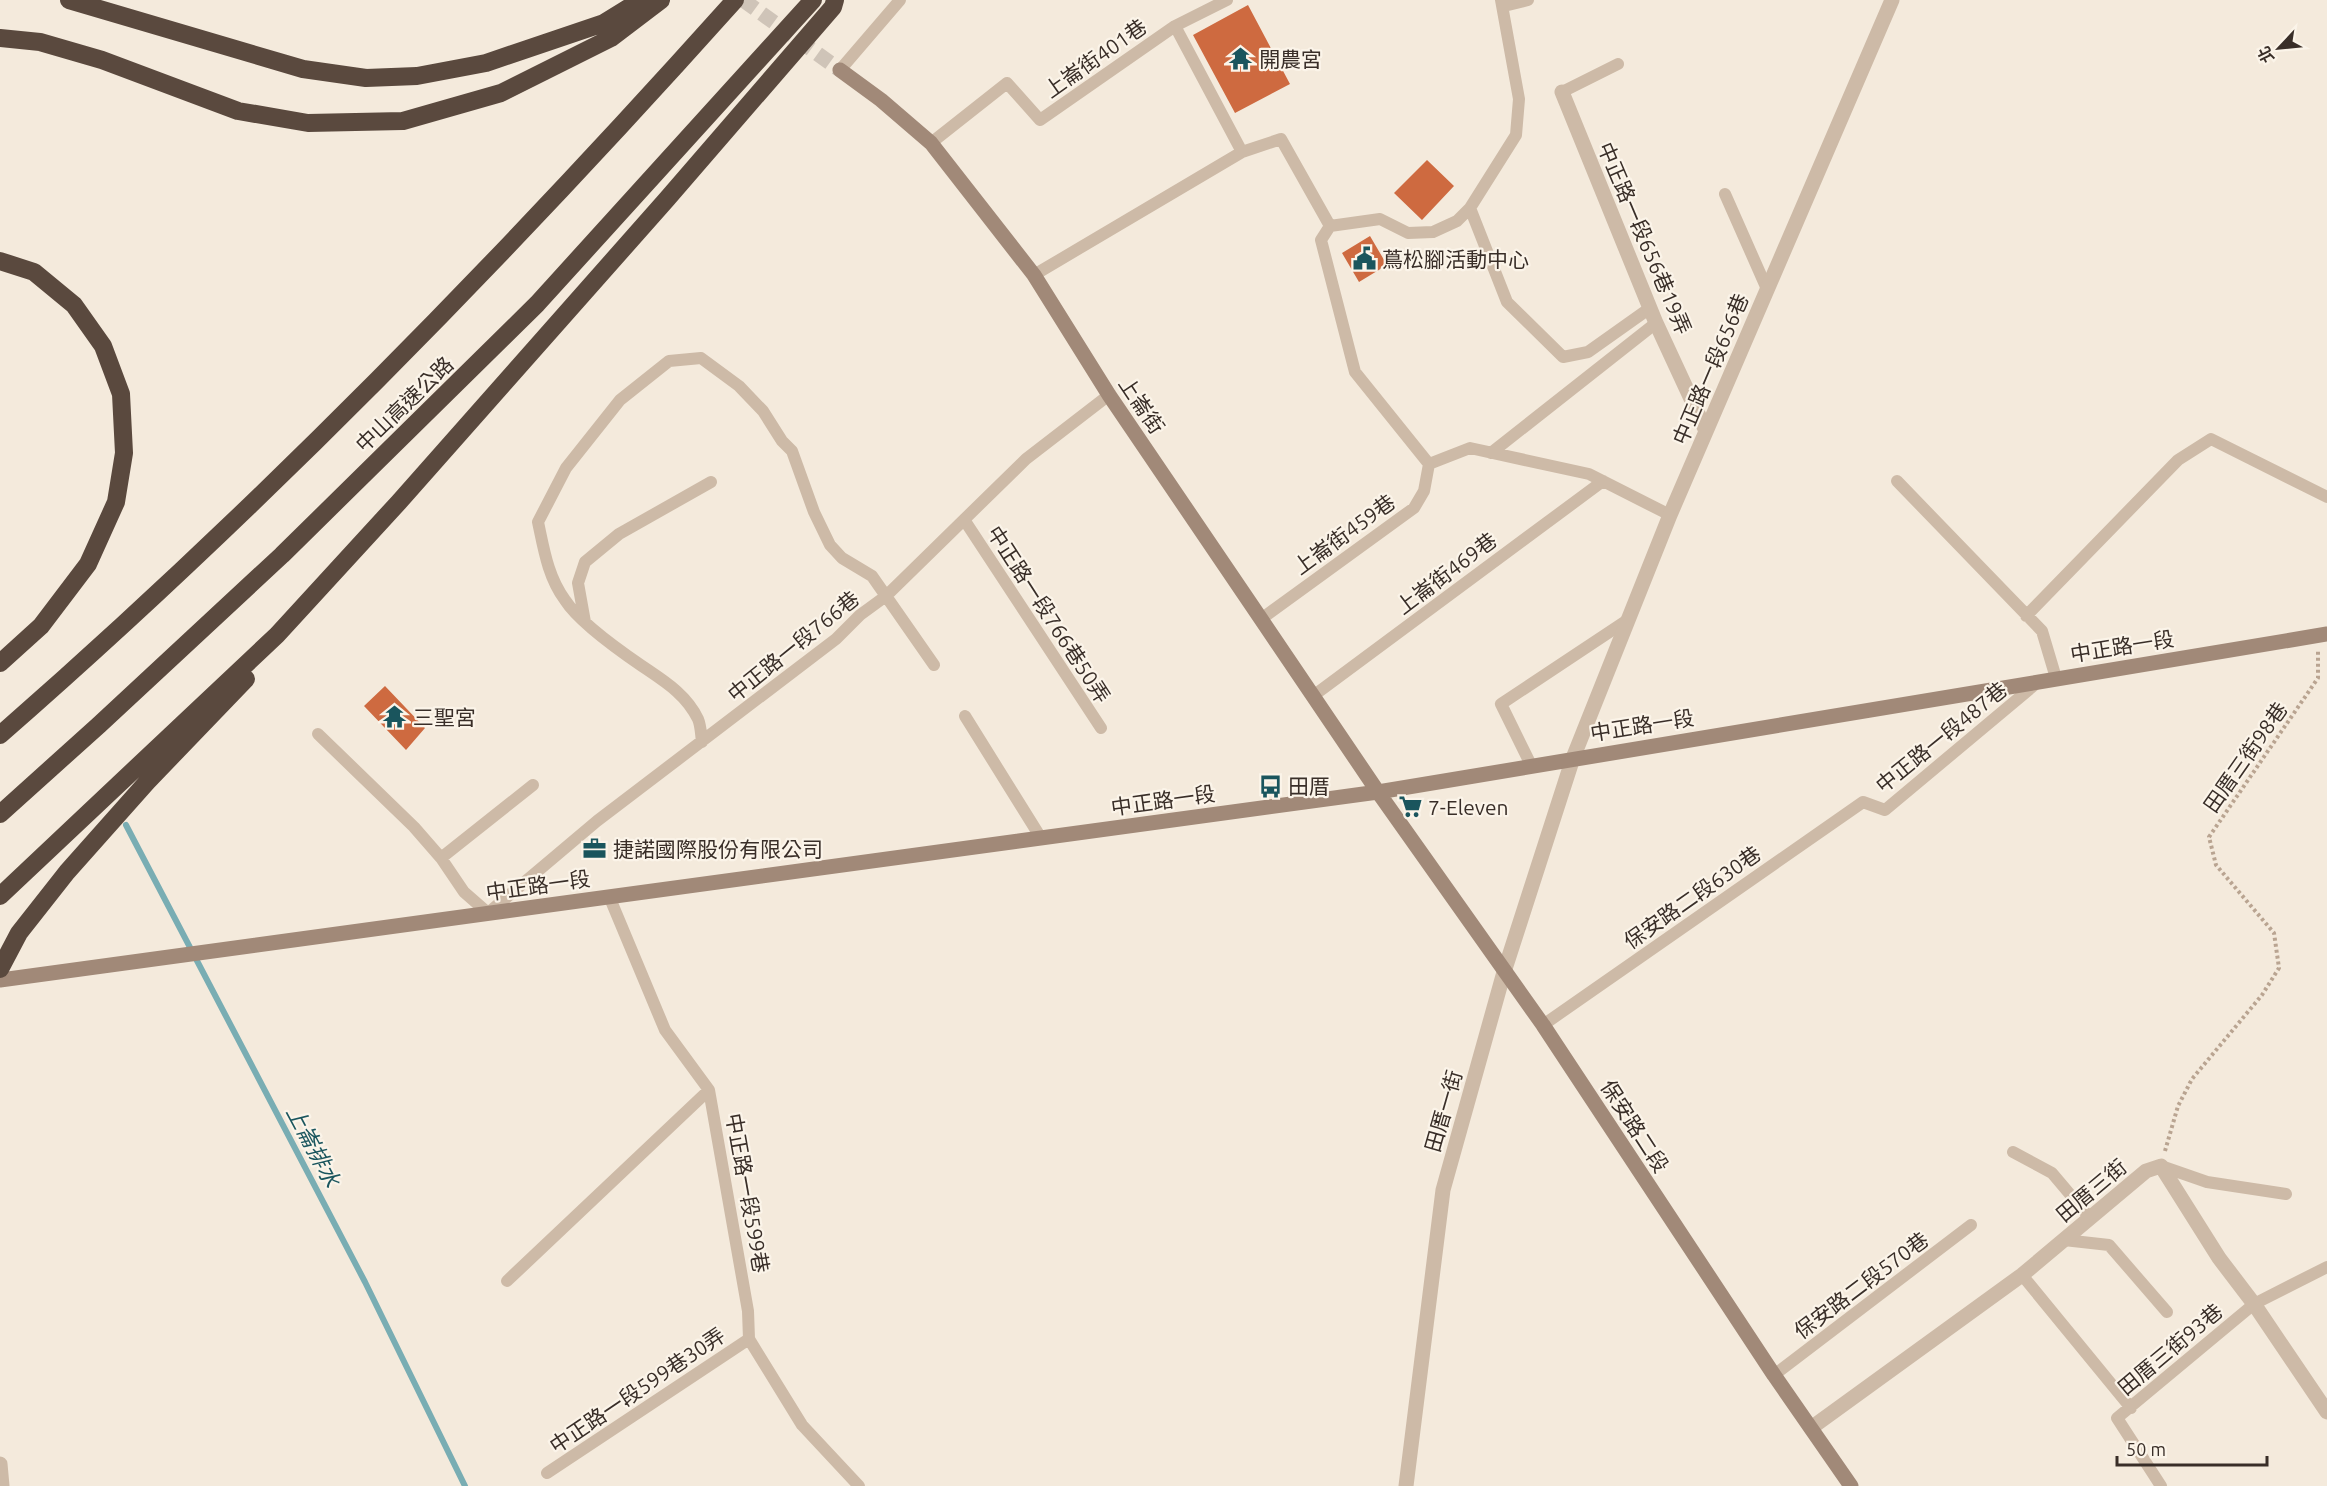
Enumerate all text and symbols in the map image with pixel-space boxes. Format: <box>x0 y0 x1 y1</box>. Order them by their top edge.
street label: 上崙街401巷 <box>1039 14 1151 102</box>
north arrow <box>2249 18 2309 78</box>
text: 北 <box>2254 43 2277 66</box>
temple icon: 開農宮 <box>1228 46 1254 72</box>
place label: 開農宮 <box>1259 47 1322 71</box>
street label: 中正路一段656巷19弄 <box>1594 138 1696 338</box>
public building icon: 蔦松腳活動中心 <box>1351 246 1377 272</box>
place label: 蔦松腳活動中心 <box>1382 247 1529 271</box>
street label: 中正路一段656巷 <box>1667 290 1753 448</box>
street label: 中山高速公路 <box>350 352 458 456</box>
street label: 上崙街 <box>1114 372 1170 438</box>
street label: 上崙街459巷 <box>1289 489 1399 579</box>
street label: 中正路一段766巷50弄 <box>983 521 1115 707</box>
street label: 上崙街469巷 <box>1391 527 1501 619</box>
street label: 中正路一段766巷 <box>723 586 863 706</box>
street label: 中正路一段 <box>2068 626 2176 666</box>
street label: 中正路一段487巷 <box>1871 677 2011 797</box>
street label: 田厝三街98巷 <box>2198 697 2292 817</box>
temple icon: 三聖宮 <box>382 704 408 730</box>
place label: 三聖宮 <box>413 705 476 729</box>
street label: 中正路一段 <box>1588 705 1696 745</box>
bus stop icon: 田厝 <box>1257 773 1283 799</box>
place label: 田厝 <box>1288 774 1330 798</box>
street label: 中正路一段 <box>1109 781 1217 819</box>
supermarket icon: 7-Eleven <box>1397 794 1423 820</box>
place label: 7-Eleven <box>1428 795 1509 819</box>
office icon: 捷諾國際股份有限公司 <box>582 836 608 862</box>
place label: 捷諾國際股份有限公司 <box>613 837 823 861</box>
street label: 保安路二段630巷 <box>1619 841 1765 953</box>
street label: 中正路一段 <box>484 866 592 904</box>
street label: 田厝一街 <box>1420 1067 1466 1155</box>
street label: 保安路二段 <box>1596 1075 1674 1177</box>
water label: 上崙排水 <box>282 1101 346 1192</box>
street label: 中正路一段599巷 <box>722 1111 774 1275</box>
street label: 田厝三街 <box>2051 1154 2131 1226</box>
street label: 保安路二段570巷 <box>1789 1227 1933 1343</box>
street label: 田厝三街93巷 <box>2113 1298 2227 1400</box>
street label: 中正路一段599巷30弄 <box>545 1322 729 1458</box>
scale bar <box>2117 1429 2267 1467</box>
text: 50 m <box>2126 1439 2166 1459</box>

